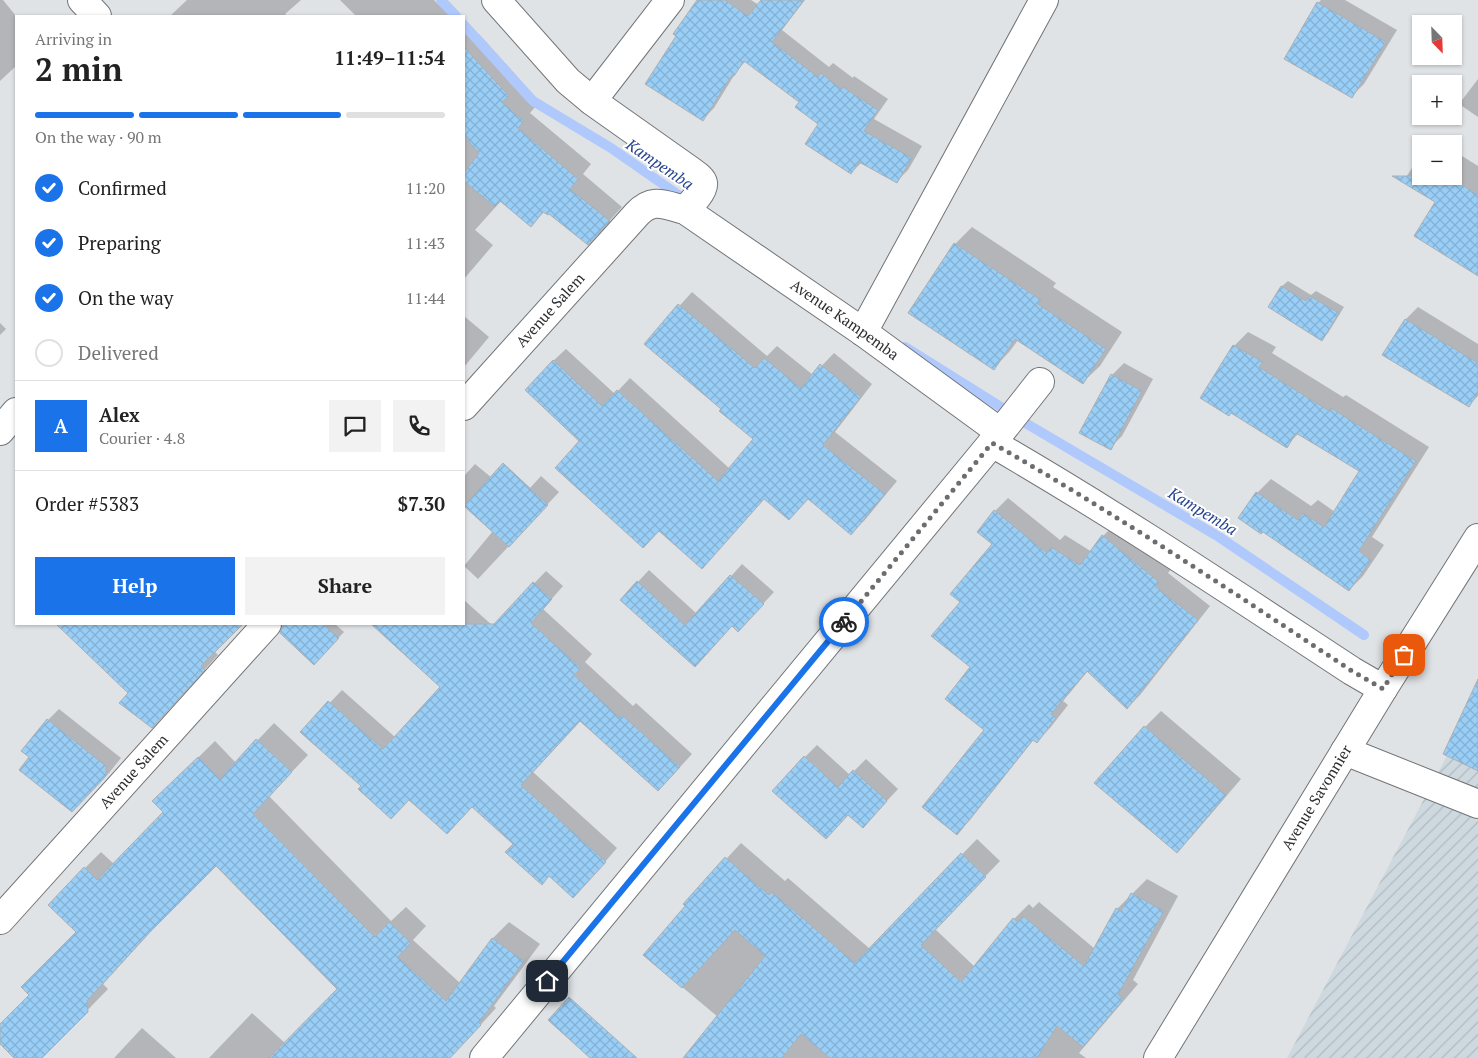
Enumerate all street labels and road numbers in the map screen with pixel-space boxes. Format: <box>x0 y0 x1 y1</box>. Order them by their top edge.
street label: Avenue Salem <box>511 268 588 351</box>
street label: Avenue Kampemba <box>787 274 904 364</box>
street label: Avenue Salem <box>94 729 172 812</box>
street label: Avenue Savonnier <box>1276 741 1356 853</box>

